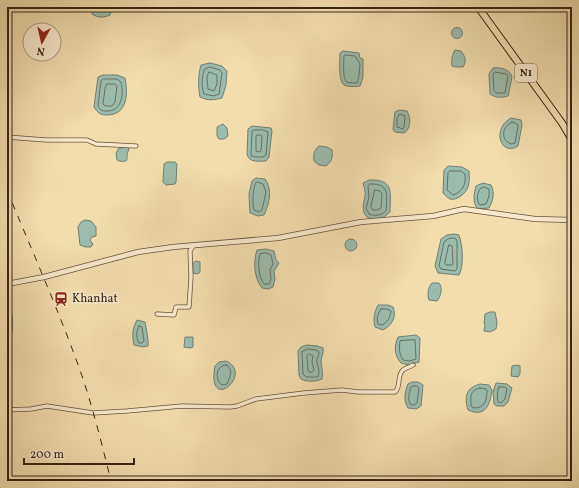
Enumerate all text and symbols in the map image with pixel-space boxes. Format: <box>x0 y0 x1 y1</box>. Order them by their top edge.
north arrow <box>22 22 62 62</box>
text: N <box>36 42 46 58</box>
road number: N1 <box>515 64 537 82</box>
station icon: Khanhat <box>53 291 69 307</box>
place label: Khanhat <box>72 291 118 307</box>
scale bar <box>24 440 134 466</box>
text: 200 m <box>30 447 64 463</box>

